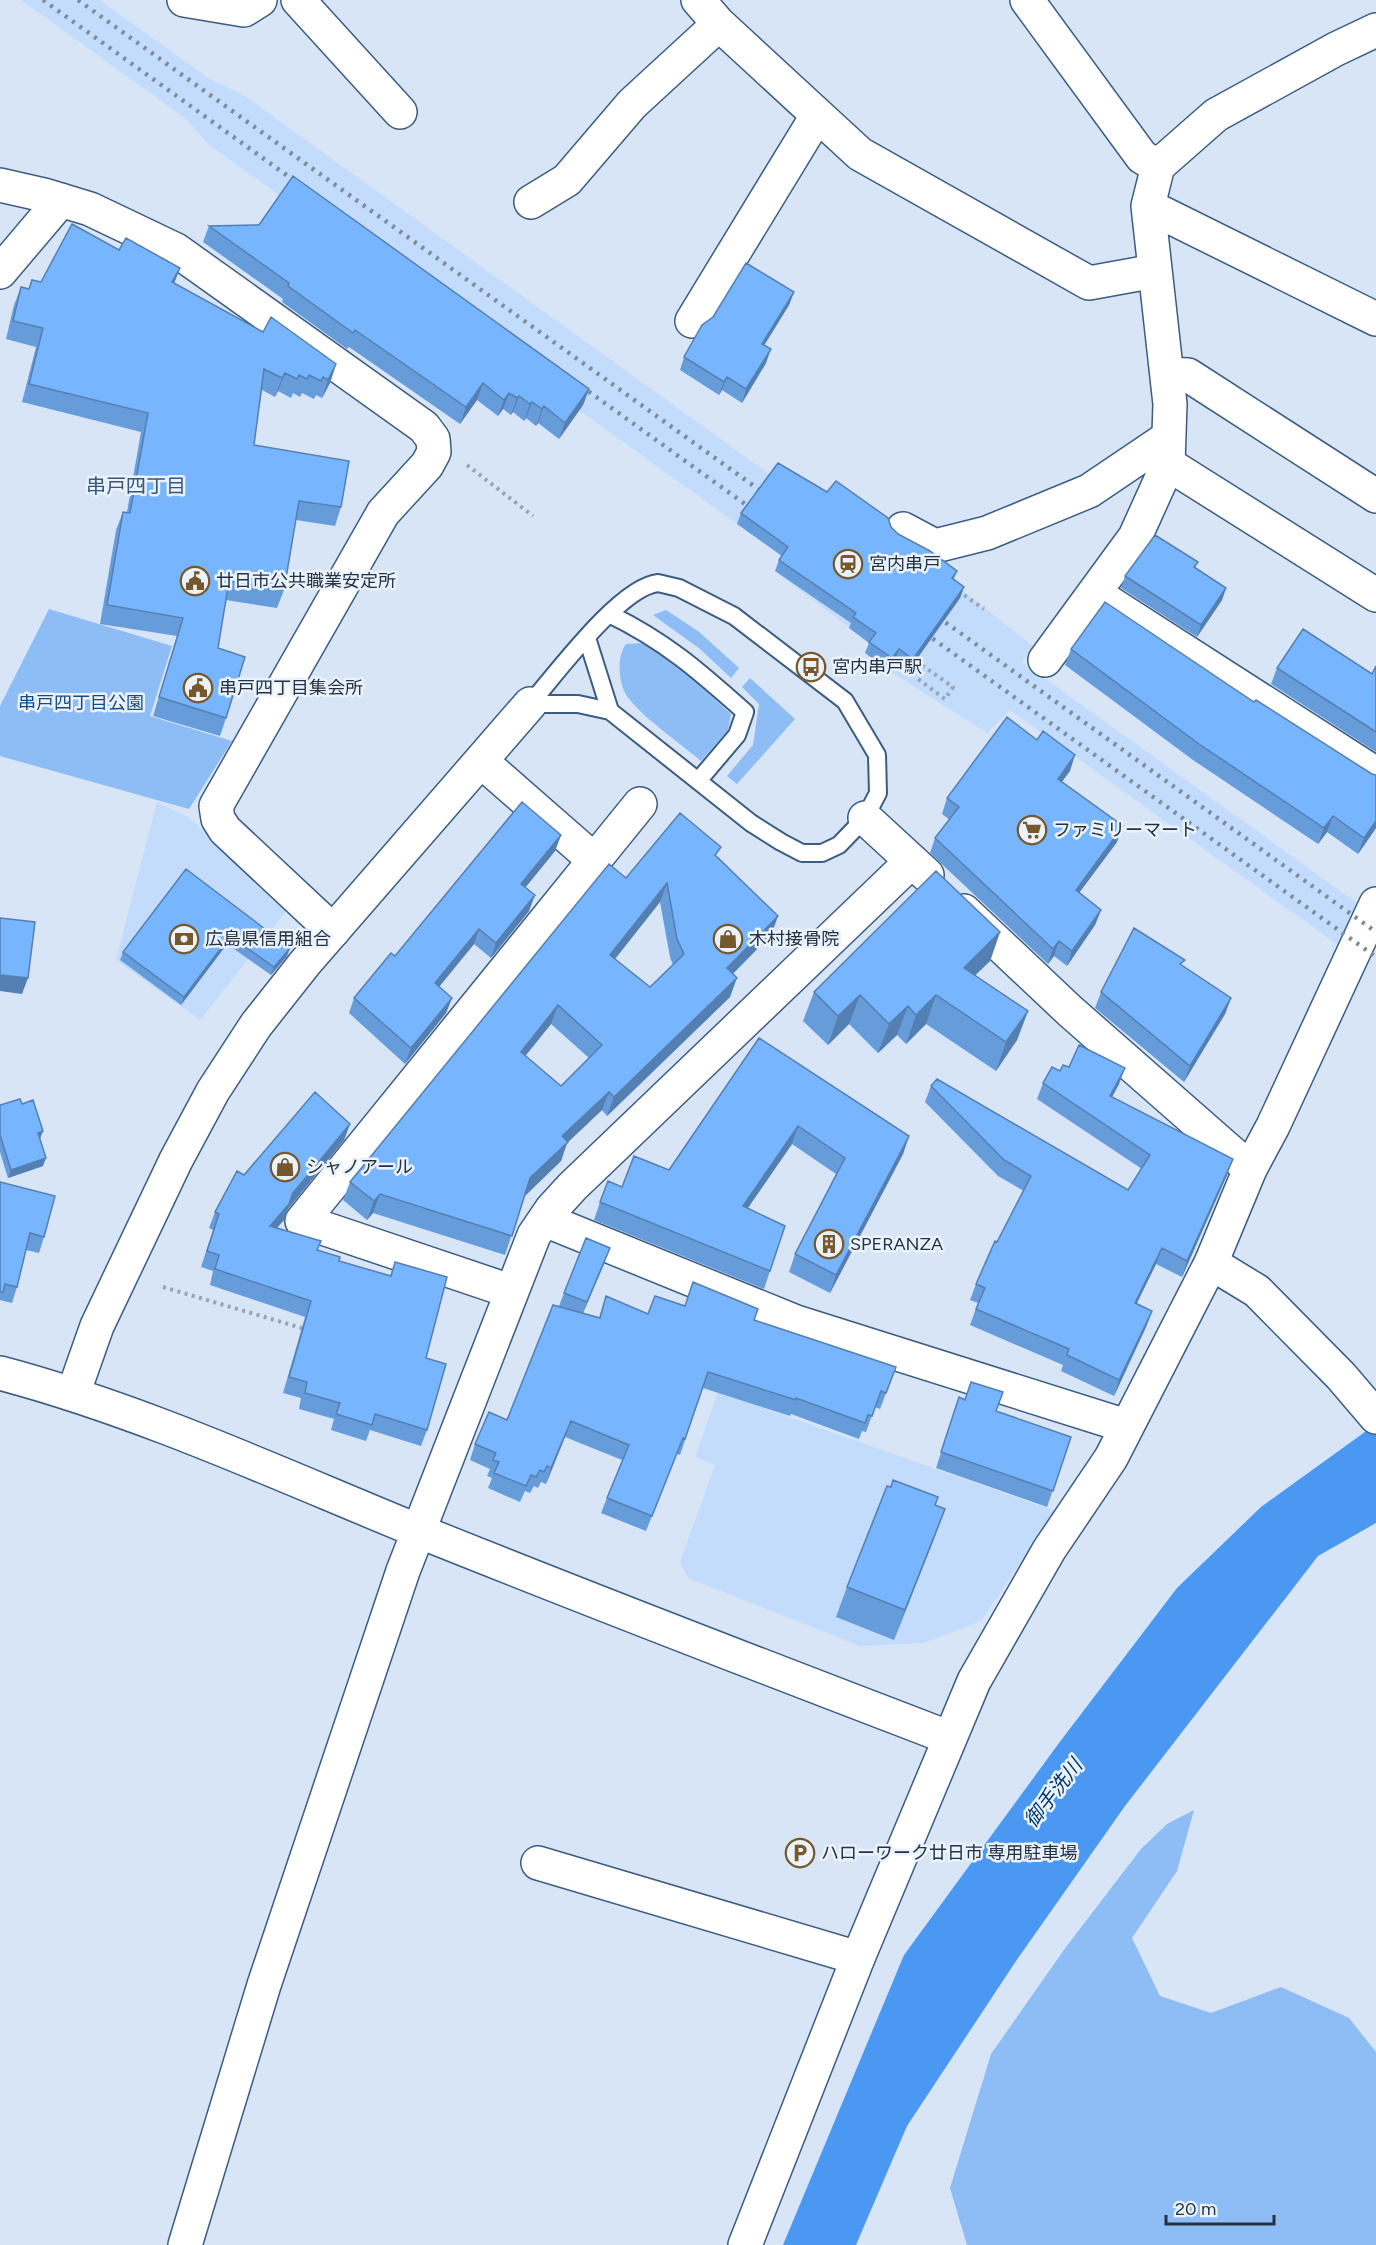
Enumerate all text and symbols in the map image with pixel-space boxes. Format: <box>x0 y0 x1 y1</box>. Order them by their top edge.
district label: 串戸四丁目 <box>86 474 186 498</box>
station icon: 宮内串戸 <box>832 548 864 580</box>
place label: 宮内串戸 <box>869 553 941 575</box>
public building icon: 廿日市公共職業安定所 <box>179 565 211 597</box>
place label: 廿日市公共職業安定所 <box>216 570 396 592</box>
bus stop icon: 宮内串戸駅 <box>795 651 827 683</box>
place label: 宮内串戸駅 <box>832 656 922 678</box>
public building icon: 串戸四丁目集会所 <box>182 672 214 704</box>
place label: 串戸四丁目集会所 <box>219 677 363 699</box>
park label: 串戸四丁目公園 <box>18 692 144 714</box>
supermarket icon: ファミリーマート <box>1016 814 1048 846</box>
place label: ファミリーマート <box>1053 819 1197 841</box>
bank icon: 広島県信用組合 <box>168 923 200 955</box>
shop icon: 木村接骨院 <box>712 923 744 955</box>
place label: 広島県信用組合 <box>205 928 331 950</box>
place label: 木村接骨院 <box>749 928 839 950</box>
shop icon: シャノアール <box>269 1151 301 1183</box>
place label: シャノアール <box>306 1156 413 1178</box>
building icon: SPERANZA <box>813 1228 845 1260</box>
place label: SPERANZA <box>850 1233 943 1255</box>
water label: 御手洗川 <box>1019 1753 1088 1832</box>
parking icon: ハローワーク廿日市 専用駐車場 <box>784 1837 816 1869</box>
place label: ハローワーク廿日市 専用駐車場 <box>821 1842 1077 1864</box>
scale bar <box>1166 2188 1274 2226</box>
text: 20 m <box>1175 2198 1216 2220</box>

